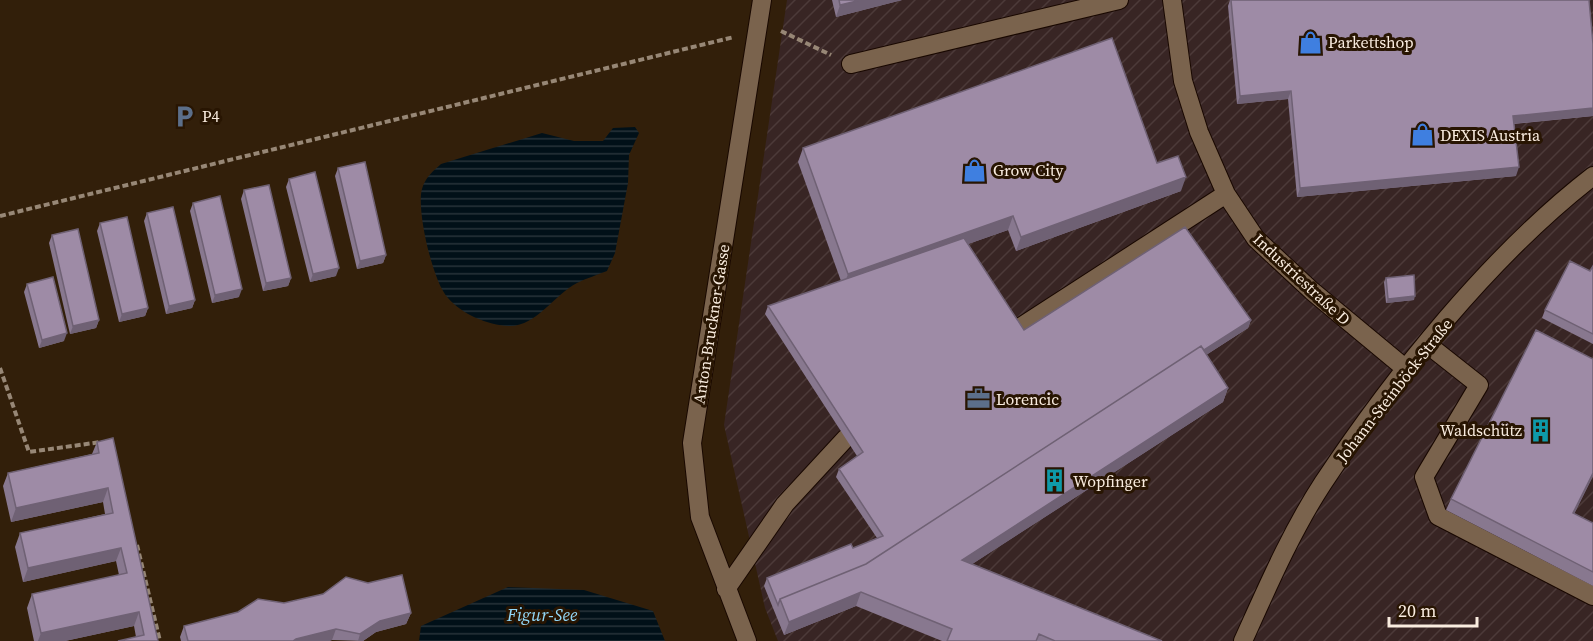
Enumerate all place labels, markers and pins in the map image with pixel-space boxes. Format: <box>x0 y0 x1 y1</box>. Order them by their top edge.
shop icon: Parkettshop <box>1297 29 1323 55</box>
place label: Parkettshop <box>1328 31 1414 53</box>
parking icon: P4 <box>171 103 197 129</box>
place label: P4 <box>202 105 219 127</box>
shop icon: DEXIS Austria <box>1409 122 1435 148</box>
place label: DEXIS Austria <box>1440 124 1541 146</box>
shop icon: Grow City <box>962 157 988 183</box>
place label: Grow City <box>993 159 1064 181</box>
office icon: Lorencic <box>965 386 991 412</box>
place label: Lorencic <box>996 388 1059 410</box>
building icon: Waldschütz <box>1527 417 1553 443</box>
place label: Waldschütz <box>1440 419 1522 441</box>
building icon: Wopfinger <box>1042 468 1068 494</box>
place label: Wopfinger <box>1073 470 1148 492</box>

